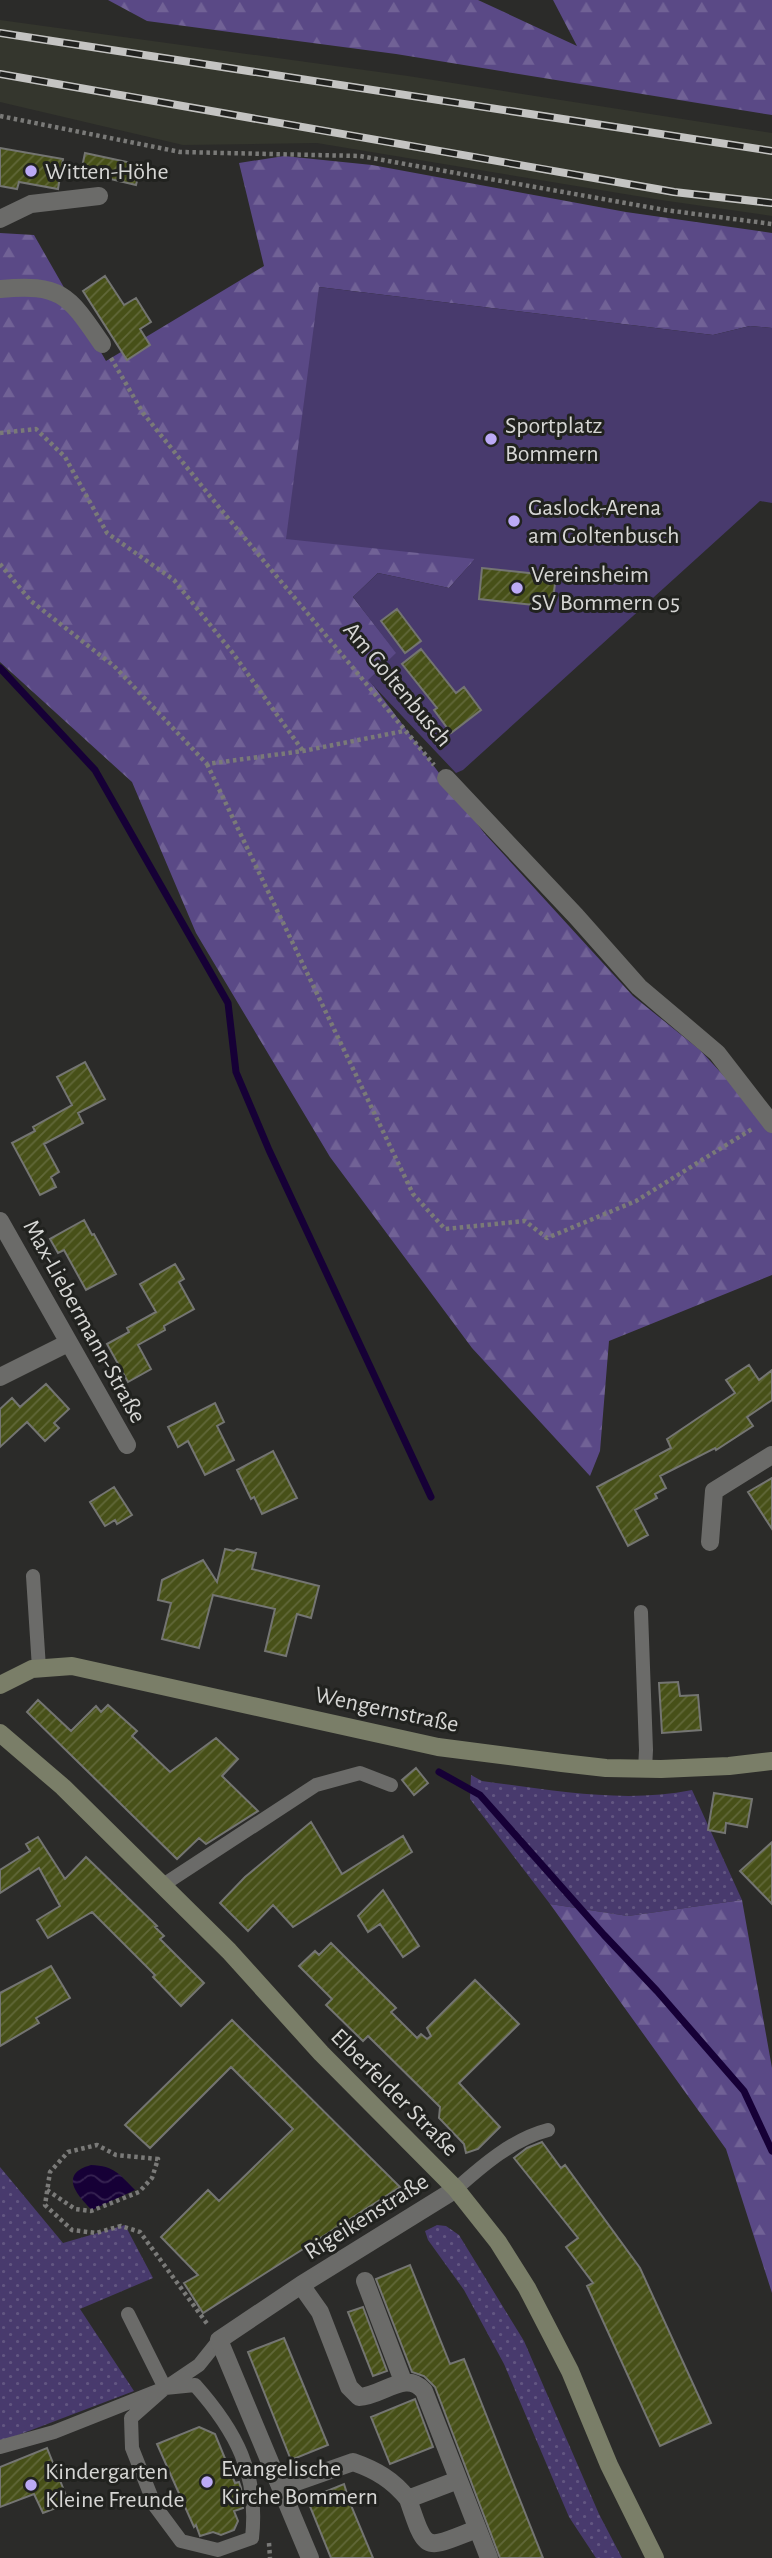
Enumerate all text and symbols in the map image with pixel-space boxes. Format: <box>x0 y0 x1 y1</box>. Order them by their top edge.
place label: Witten-Höhe <box>45 160 169 184</box>
marker: Witten-Höhe <box>23 163 39 179</box>
place label: Sportplatz Bommern <box>505 414 602 466</box>
marker: Sportplatz Bommern <box>483 431 499 447</box>
place label: Gaslock-Arena am Goltenbusch <box>528 496 680 548</box>
marker: Gaslock-Arena am Goltenbusch <box>506 513 522 529</box>
place label: Vereinsheim SV Bommern 05 <box>531 563 680 615</box>
marker: Vereinsheim SV Bommern 05 <box>509 580 525 596</box>
street label: Am Goltenbusch <box>338 618 456 751</box>
street label: Max-Liebermann-Straße <box>18 1216 150 1427</box>
street label: Wengernstraße <box>313 1683 461 1737</box>
street label: Elberfelder Straße <box>326 2024 463 2161</box>
street label: Rigeikenstraße <box>300 2169 433 2264</box>
place label: Evangelische Kirche Bommern <box>221 2457 378 2509</box>
place label: Kindergarten Kleine Freunde <box>45 2460 185 2512</box>
marker: Evangelische Kirche Bommern <box>199 2474 215 2490</box>
marker: Kindergarten Kleine Freunde <box>23 2477 39 2493</box>

